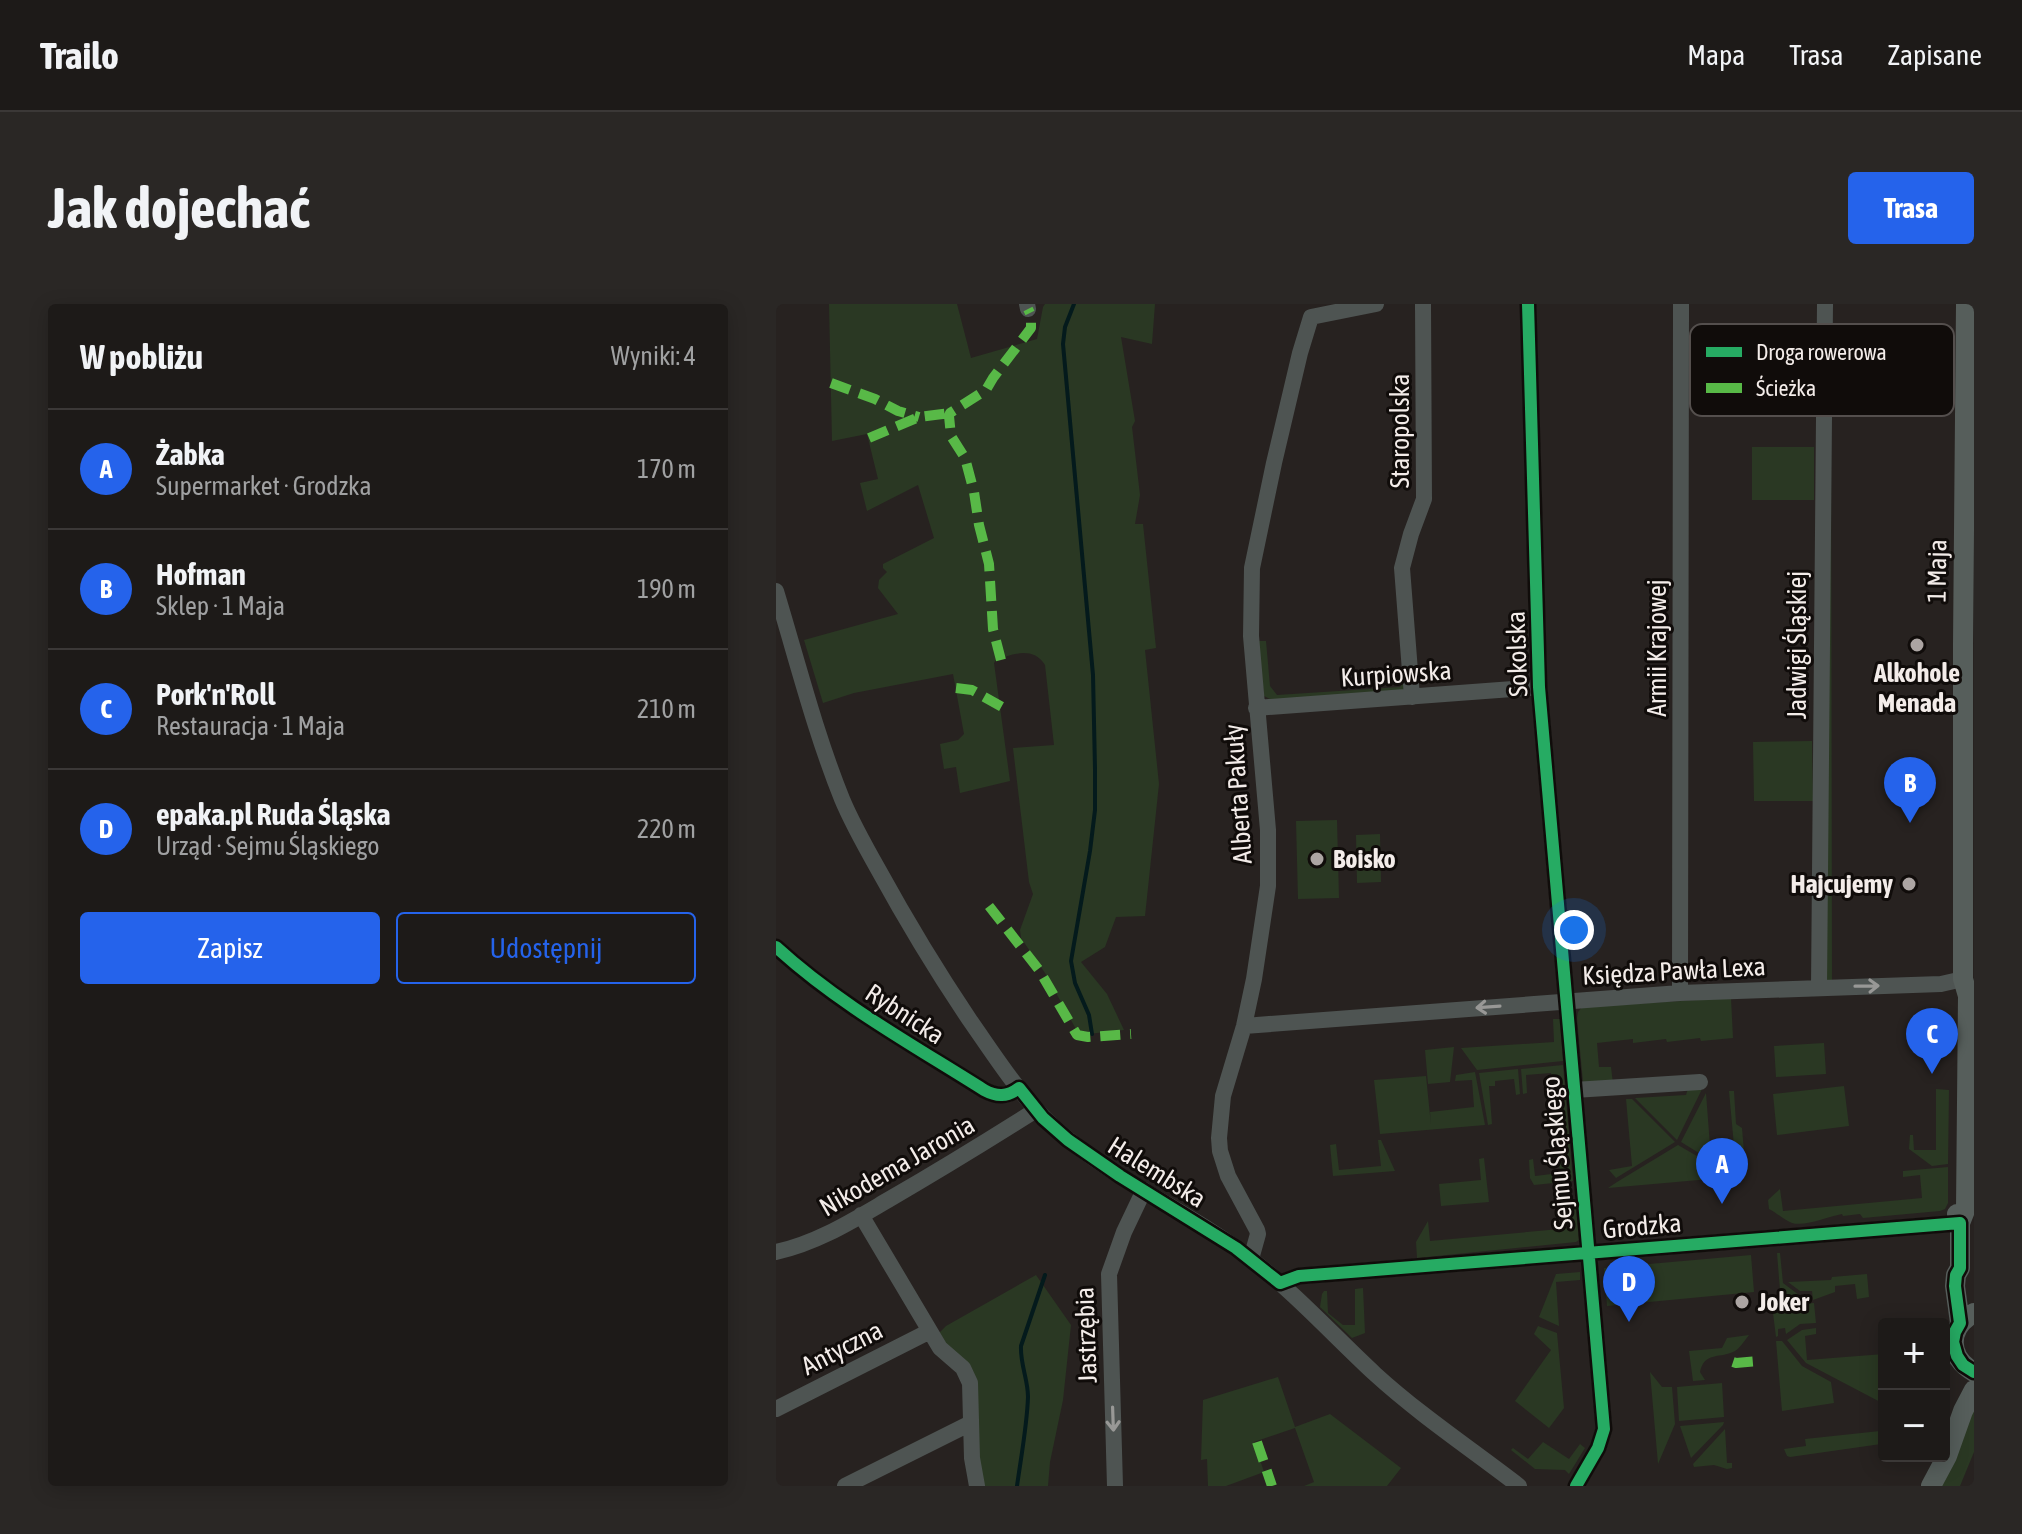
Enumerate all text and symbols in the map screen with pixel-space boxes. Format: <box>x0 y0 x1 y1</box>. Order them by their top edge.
text: Trailo <box>40 34 119 77</box>
text: Mapa <box>1687 39 1745 71</box>
text: Trasa <box>1789 39 1843 71</box>
text: Zapisane <box>1887 39 1982 71</box>
button: Trasa <box>1848 172 1974 244</box>
text: Jak dojechać <box>48 176 310 240</box>
legend <box>1690 324 1954 416</box>
text: W pobliżu <box>80 337 203 376</box>
text: Droga rowerowa <box>1756 339 1887 365</box>
text: Wyniki: 4 <box>611 341 696 371</box>
street label: Staropolska <box>1385 374 1415 488</box>
text: Ścieżka <box>1756 375 1816 401</box>
text: Żabka <box>156 437 225 471</box>
text: A <box>100 454 112 484</box>
text: 170 m <box>637 454 696 484</box>
text: Supermarket · Grodzka <box>156 471 372 501</box>
street label: 1 Maja <box>1921 539 1953 603</box>
text: Hofman <box>156 557 246 591</box>
street label: Jadwigi Śląskiej <box>1782 571 1812 719</box>
text: B <box>100 574 112 604</box>
text: 190 m <box>637 574 696 604</box>
street label: Armii Krajowej <box>1642 579 1672 717</box>
text: Sklep · 1 Maja <box>156 591 285 621</box>
street label: Sokolska <box>1501 611 1533 697</box>
marker: Alkohole Menada <box>1908 636 1926 654</box>
street label: Kurpiowska <box>1339 655 1453 693</box>
place label: Alkohole Menada <box>1873 658 1960 718</box>
text: Pork'n'Roll <box>156 677 275 711</box>
text: C <box>100 694 112 724</box>
text: 210 m <box>637 694 696 724</box>
text: Restauracja · 1 Maja <box>156 711 345 741</box>
street label: Alberta Pakuły <box>1218 723 1258 865</box>
pin: B <box>1884 757 1936 823</box>
text: epaka.pl Ruda Śląska <box>156 797 391 831</box>
text: D <box>99 814 113 844</box>
text: 220 m <box>637 814 696 844</box>
text: Urząd · Sejmu Śląskiego <box>156 831 379 861</box>
place label: Boisko <box>1333 844 1396 874</box>
marker: Boisko <box>1308 850 1326 868</box>
place label: Hajcujemy <box>1790 869 1893 899</box>
marker: Hajcujemy <box>1900 875 1918 893</box>
your location <box>1554 910 1594 950</box>
button: Zapisz <box>80 912 380 984</box>
button: Udostępnij <box>396 912 696 984</box>
street label: Księdza Pawła Lexa <box>1582 951 1766 991</box>
street label: Rybnicka <box>860 978 950 1050</box>
one-way arrow <box>1853 978 1880 994</box>
one-way arrow <box>1475 1000 1502 1015</box>
pin: C <box>1906 1008 1958 1074</box>
street label: Sejmu Śląskiego <box>1535 1075 1579 1231</box>
street label: Nikodema Jaronia <box>814 1110 980 1222</box>
street label: Halembska <box>1103 1130 1211 1214</box>
pin: A <box>1696 1138 1748 1204</box>
street label: Grodzka <box>1601 1208 1683 1244</box>
pin: D <box>1603 1256 1655 1322</box>
street label: Jastrzębia <box>1069 1286 1103 1384</box>
place label: Joker <box>1757 1287 1810 1317</box>
marker: Joker <box>1733 1293 1751 1311</box>
street label: Antyczna <box>796 1315 888 1381</box>
map controls <box>1878 1318 1950 1462</box>
button: + <box>1878 1318 1950 1390</box>
button: − <box>1878 1390 1950 1462</box>
one-way arrow <box>1105 1405 1120 1432</box>

